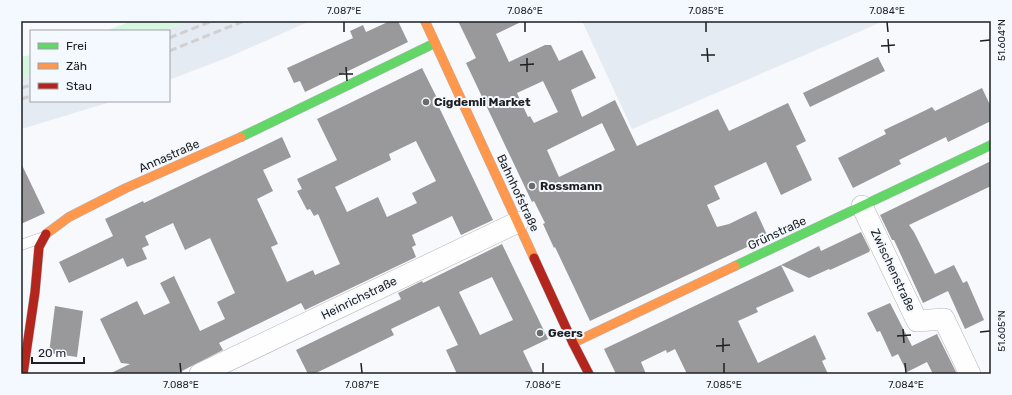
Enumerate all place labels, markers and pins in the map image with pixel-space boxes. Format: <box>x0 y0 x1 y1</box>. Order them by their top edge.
place label: Cigdemli Market <box>434 95 531 109</box>
marker: Cigdemli Market <box>421 97 431 107</box>
place label: Rossmann <box>540 179 603 193</box>
marker: Rossmann <box>527 181 537 191</box>
place label: Geers <box>548 326 583 340</box>
marker: Geers <box>535 328 545 338</box>

